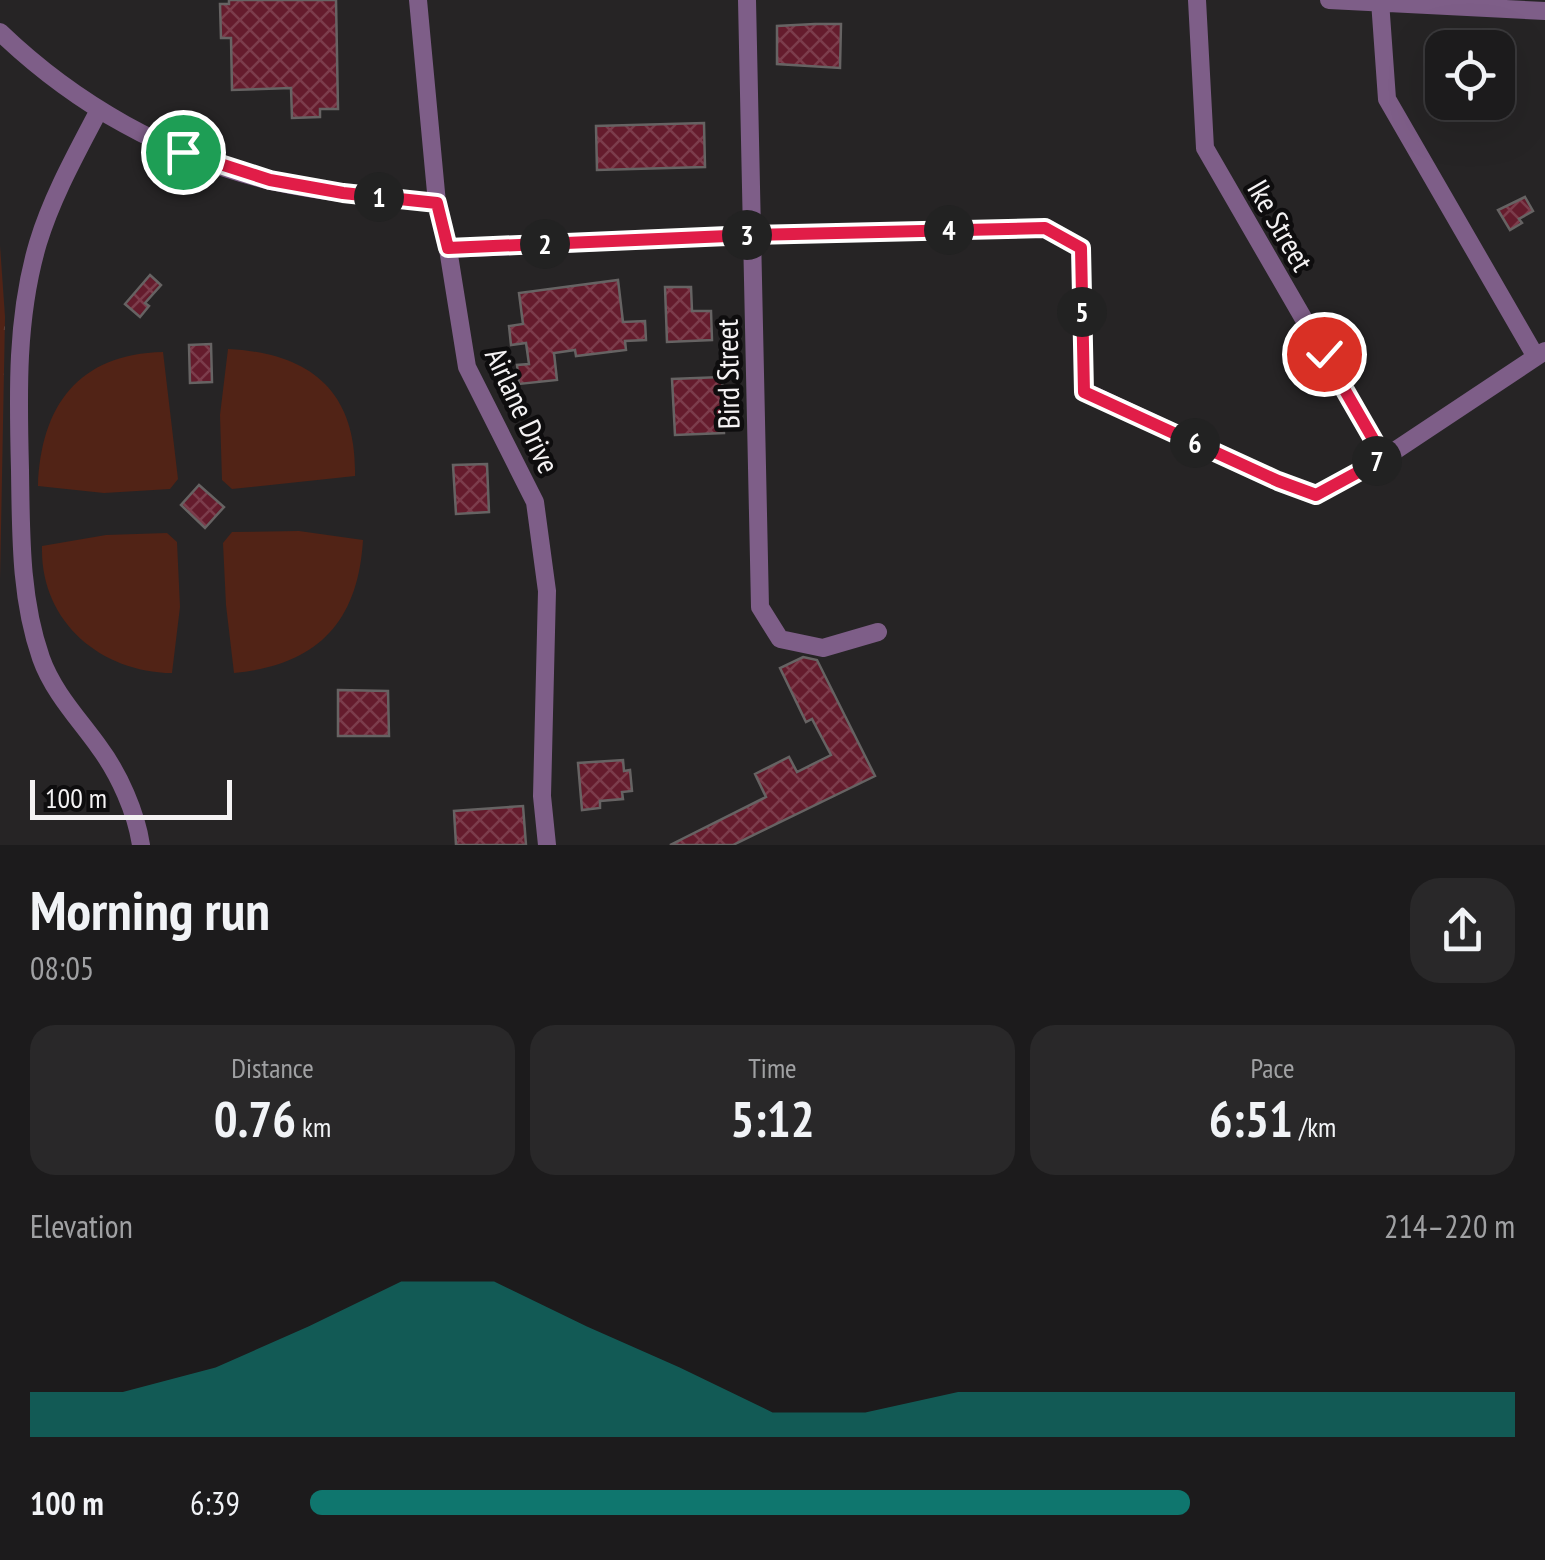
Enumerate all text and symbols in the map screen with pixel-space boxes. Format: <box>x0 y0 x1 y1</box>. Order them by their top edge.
map controls <box>1425 30 1515 120</box>
button: locate <box>1425 30 1515 120</box>
pin <box>141 110 226 195</box>
icon: arrive <box>156 125 211 180</box>
pin: 1 <box>354 172 404 222</box>
street label: Ike Street <box>1239 172 1323 278</box>
text: 1 <box>372 178 386 215</box>
pin: 4 <box>924 205 974 255</box>
pin: 3 <box>722 210 772 260</box>
text: 4 <box>942 211 956 248</box>
text: 3 <box>740 216 754 253</box>
pin: 2 <box>520 219 570 269</box>
text: 2 <box>538 225 552 262</box>
pin: 5 <box>1057 287 1107 337</box>
text: 5 <box>1075 293 1089 330</box>
pin <box>1282 312 1367 397</box>
street label: Bird Street <box>707 318 747 429</box>
icon: check <box>1297 327 1352 382</box>
street label: Airlane Drive <box>477 341 569 479</box>
pin: 6 <box>1170 418 1220 468</box>
text: 6 <box>1188 424 1202 461</box>
pin: 7 <box>1352 436 1402 486</box>
text: 7 <box>1370 442 1384 479</box>
scale bar <box>30 775 232 820</box>
text: 100 m <box>45 779 107 816</box>
text: Morning run <box>30 874 270 945</box>
button: share <box>1410 878 1515 983</box>
text: 08:05 <box>30 947 94 989</box>
text: Distance <box>231 1049 314 1086</box>
text: Time <box>748 1049 797 1086</box>
text: Pace <box>1250 1049 1295 1086</box>
text: 0.76 <box>214 1086 296 1151</box>
text: 5:12 <box>730 1086 815 1151</box>
text: 6:51 <box>1209 1086 1293 1151</box>
text: km <box>296 1108 331 1145</box>
text: /km <box>1293 1108 1336 1145</box>
text: Elevation <box>30 1205 133 1247</box>
text: 214–220 m <box>1384 1205 1515 1247</box>
text: 100 m <box>30 1482 104 1524</box>
text: 6:39 <box>190 1482 240 1524</box>

